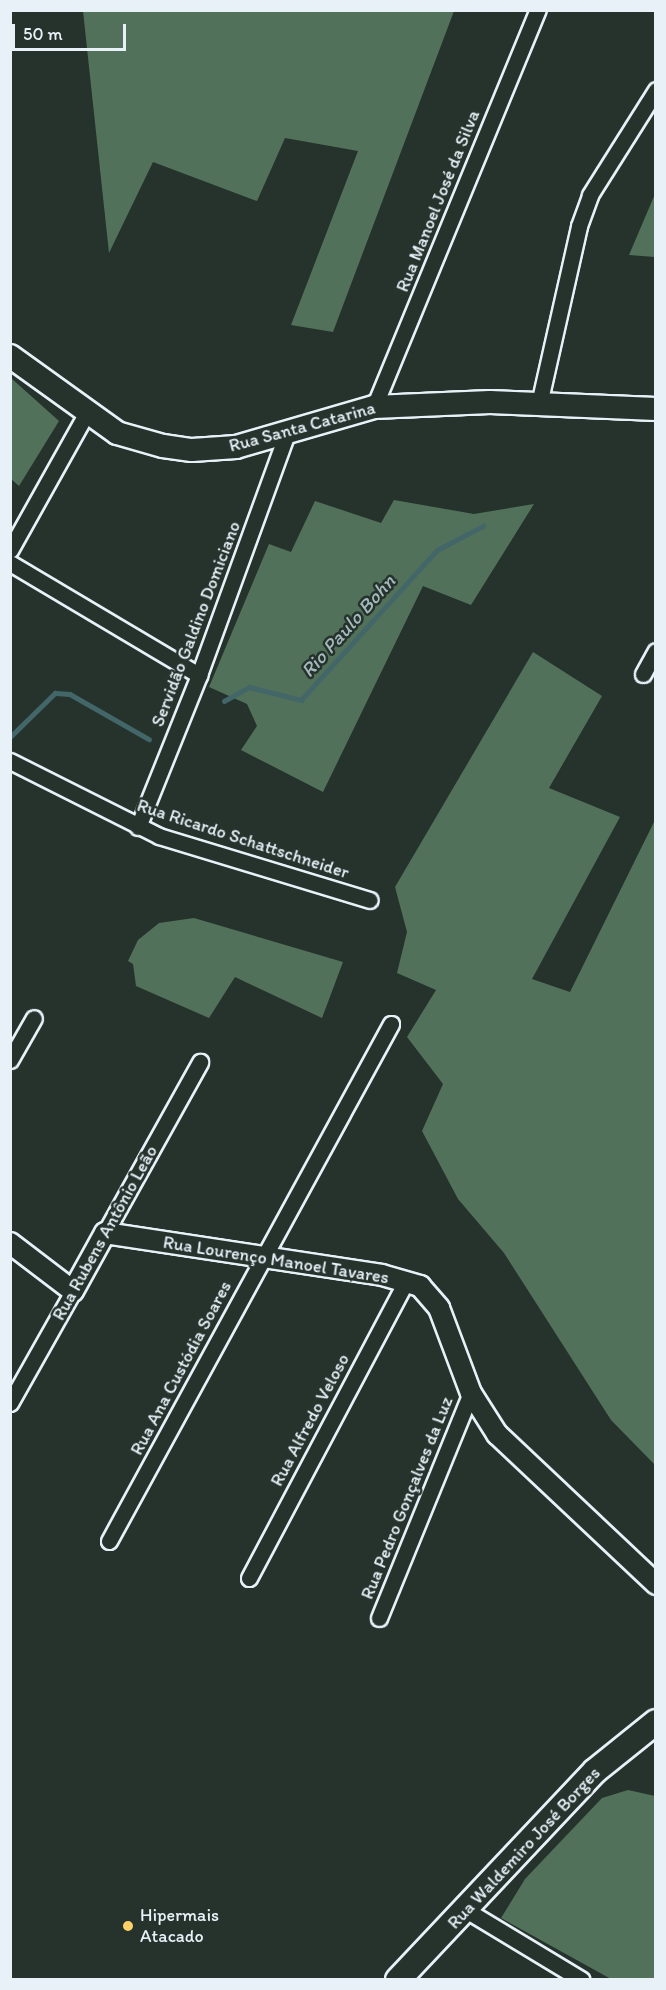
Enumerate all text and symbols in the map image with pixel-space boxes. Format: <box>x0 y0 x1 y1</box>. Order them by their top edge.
scale bar <box>15 12 129 50</box>
text: 50 m <box>23 23 63 45</box>
street label: Rua Manoel José da Silva <box>392 107 484 295</box>
street label: Rua Santa Catarina <box>227 397 377 457</box>
street label: Servidão Galdino Domiciano <box>147 518 245 730</box>
water label: Rio Paulo Bohn <box>296 570 400 682</box>
street label: Rua Ricardo Schattschneider <box>135 795 351 883</box>
street label: Rua Rubens Antônio Leão <box>48 1142 162 1324</box>
street label: Rua Lourenço Manoel Tavares <box>162 1231 390 1289</box>
street label: Rua Ana Custódia Soares <box>126 1277 236 1459</box>
street label: Rua Alfredo Veloso <box>266 1351 354 1489</box>
street label: Rua Pedro Gonçalves da Luz <box>357 1394 457 1602</box>
street label: Rua Waldemiro José Borges <box>443 1763 605 1933</box>
place label: Hipermais Atacado <box>140 1905 219 1948</box>
marker: Hipermais Atacado <box>121 1919 135 1933</box>

